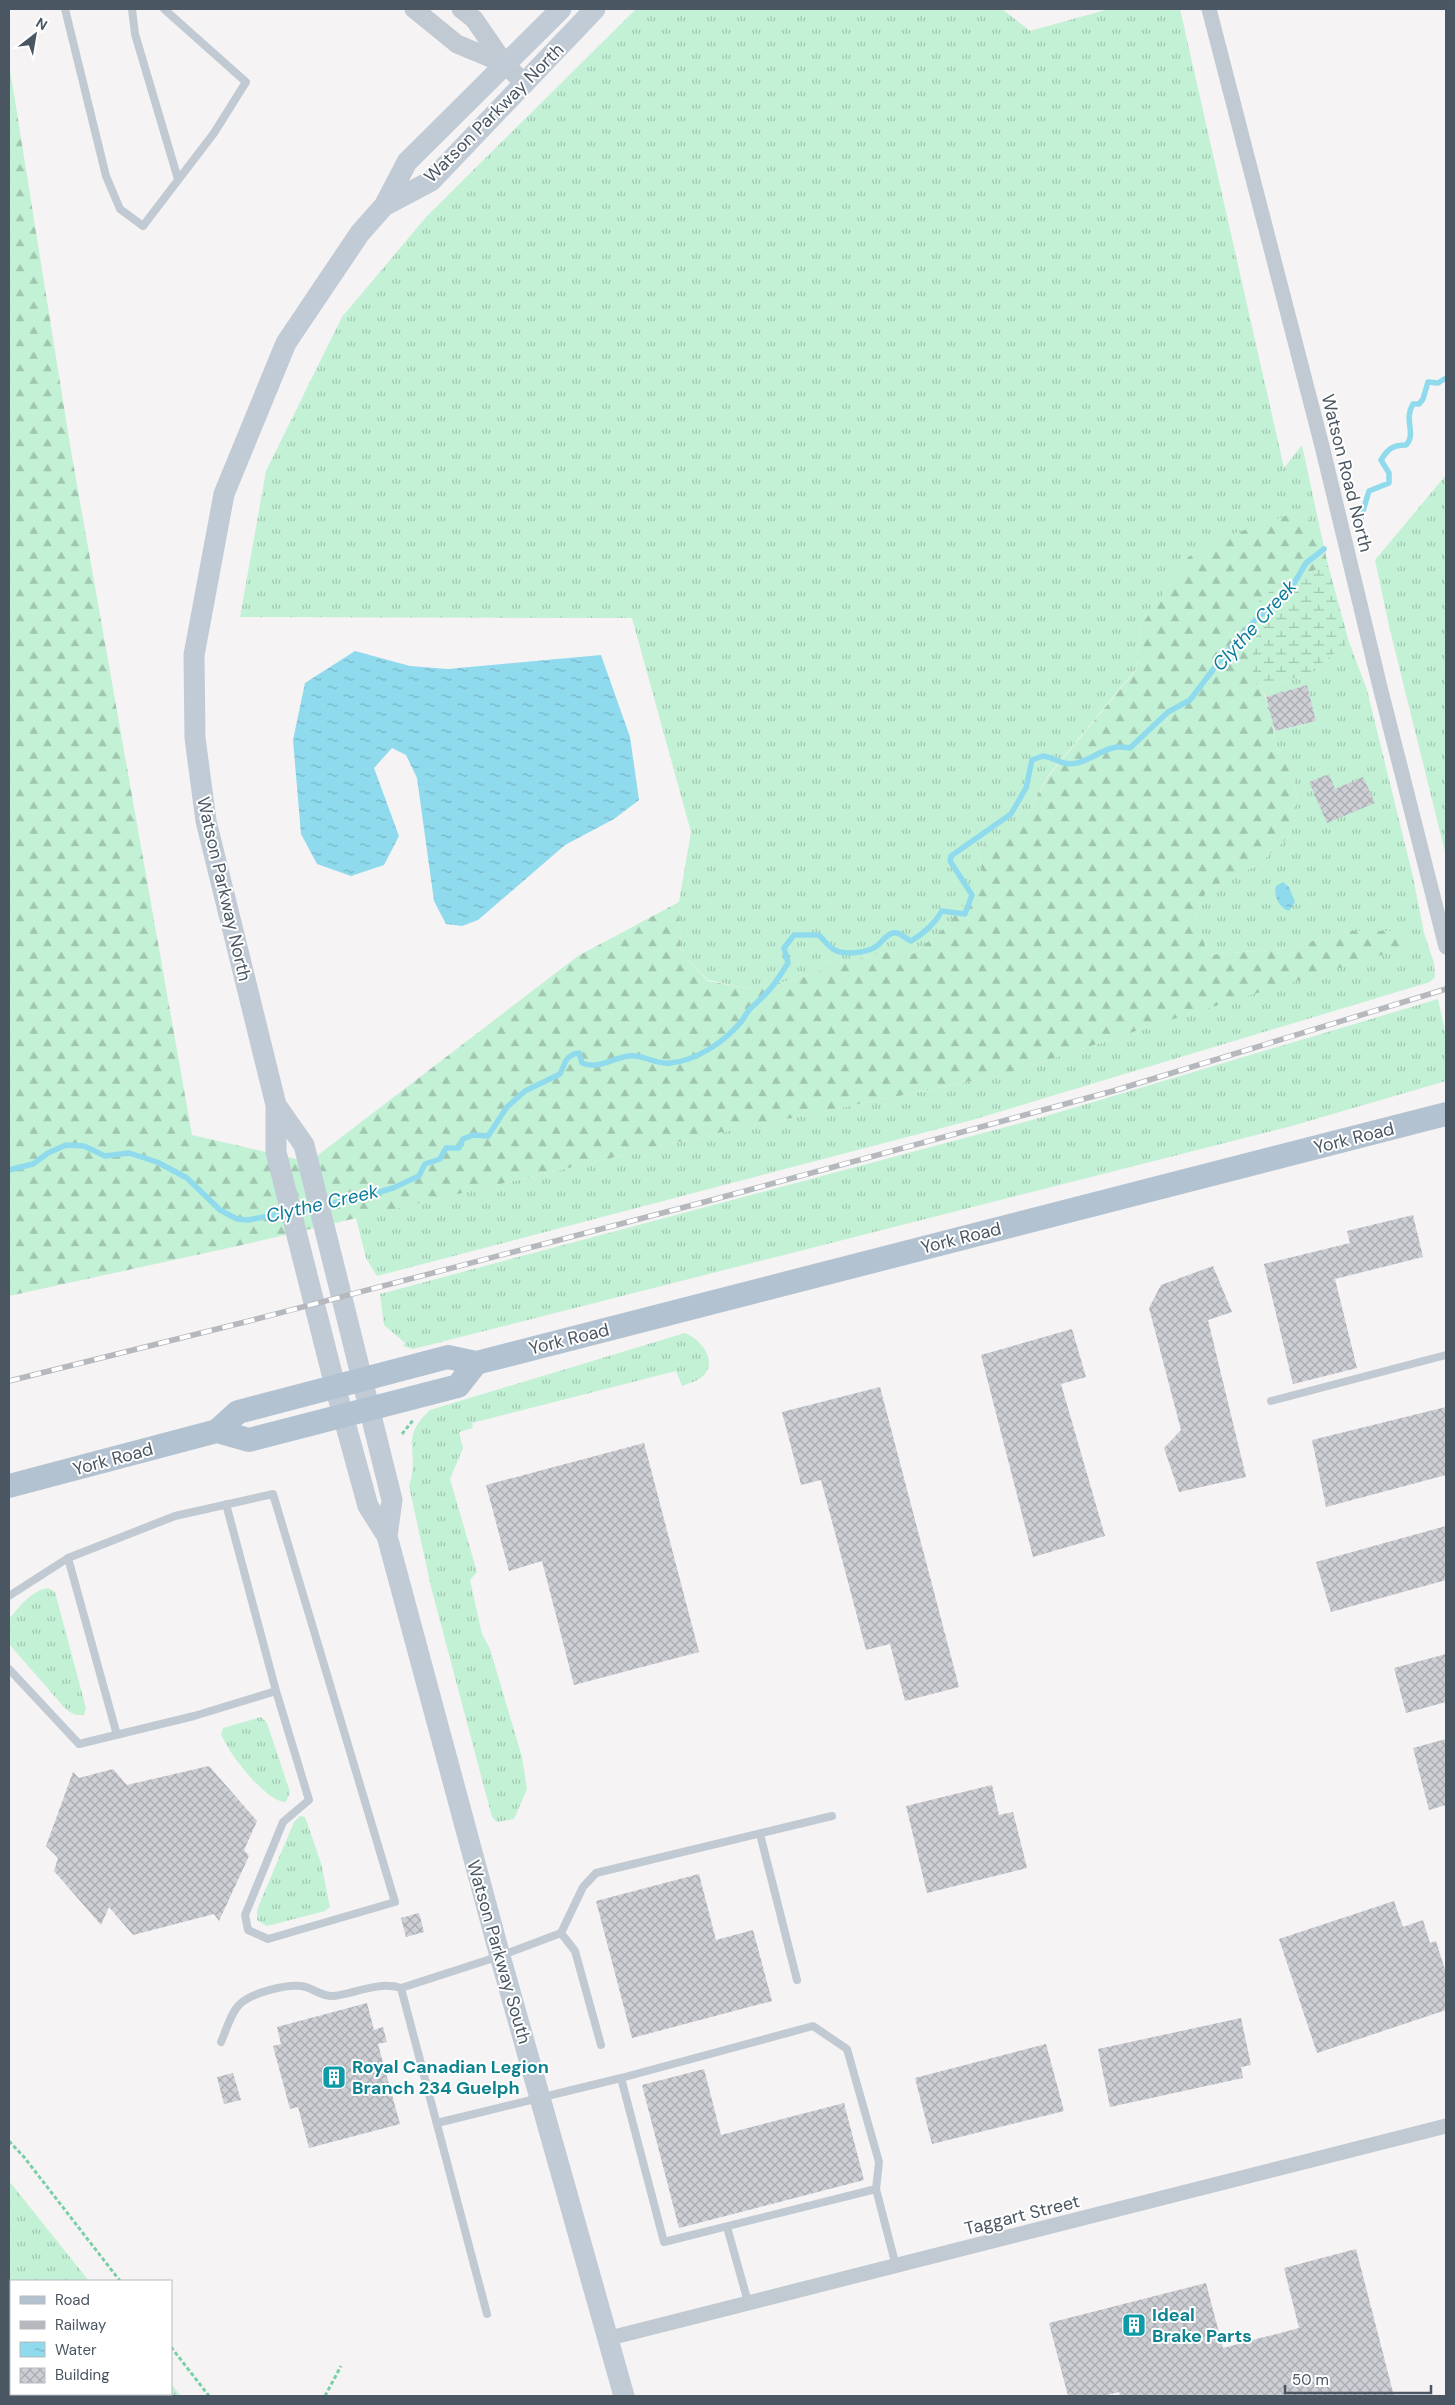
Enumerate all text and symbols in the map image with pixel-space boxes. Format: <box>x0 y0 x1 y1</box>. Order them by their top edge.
north arrow <box>10 10 60 60</box>
text: N <box>33 14 51 34</box>
street label: Watson Parkway North <box>419 38 569 188</box>
street label: Watson Road North <box>1316 392 1378 554</box>
water label: Clythe Creek <box>1207 574 1302 676</box>
street label: Watson Parkway North <box>191 794 257 984</box>
street label: York Road <box>1311 1116 1397 1160</box>
water label: Clythe Creek <box>263 1178 381 1229</box>
street label: York Road <box>918 1216 1004 1260</box>
street label: York Road <box>526 1317 612 1361</box>
street label: York Road <box>70 1437 156 1481</box>
street label: Watson Parkway South <box>461 1857 537 2047</box>
place label: Royal Canadian Legion Branch 234 Guelph <box>352 2055 549 2100</box>
building icon: Royal Canadian Legion Branch 234 Guelph <box>321 2064 347 2090</box>
street label: Taggart Street <box>962 2189 1082 2241</box>
legend <box>10 2280 172 2395</box>
text: Road <box>55 2290 90 2310</box>
place label: Ideal Brake Parts <box>1152 2303 1252 2348</box>
building icon: Ideal Brake Parts <box>1121 2312 1147 2338</box>
text: Railway <box>55 2315 107 2335</box>
text: Water <box>55 2340 97 2360</box>
scale bar <box>1285 2362 1431 2394</box>
text: Building <box>55 2365 110 2385</box>
text: 50 m <box>1292 2370 1329 2390</box>

